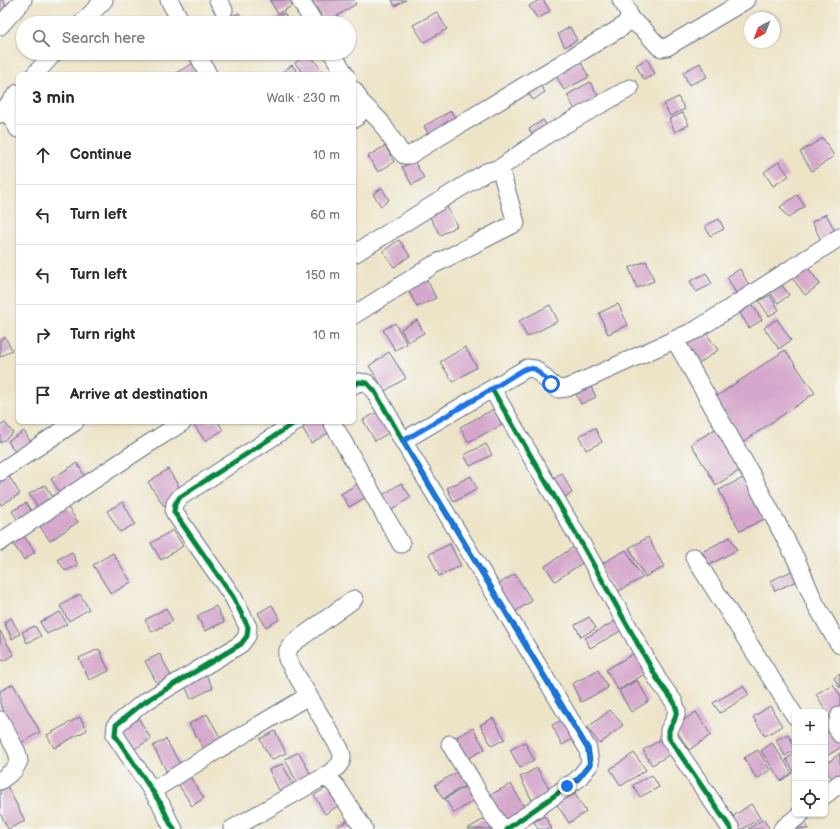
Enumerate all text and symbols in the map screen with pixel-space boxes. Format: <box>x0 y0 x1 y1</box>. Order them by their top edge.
north arrow <box>744 12 780 48</box>
search box <box>16 16 356 60</box>
icon: search <box>30 27 52 49</box>
text: Search here <box>62 29 145 48</box>
text: 3 min <box>32 88 75 108</box>
text: Walk · 230 m <box>266 90 340 106</box>
icon: ahead <box>32 144 54 166</box>
text: Continue <box>70 145 132 164</box>
text: 10 m <box>313 147 340 163</box>
icon: left <box>32 204 54 226</box>
text: Turn left <box>70 205 127 224</box>
text: 60 m <box>310 207 340 223</box>
icon: left <box>32 264 54 286</box>
text: Turn left <box>70 265 127 284</box>
text: 150 m <box>306 267 340 283</box>
icon: right <box>32 324 54 346</box>
text: Turn right <box>70 325 135 344</box>
text: 10 m <box>313 327 340 343</box>
route start <box>542 375 560 393</box>
icon: arrive <box>32 384 54 406</box>
text: Arrive at destination <box>70 385 208 404</box>
map controls <box>792 709 828 817</box>
button: + <box>792 709 828 745</box>
button: − <box>792 745 828 781</box>
route end <box>558 777 576 795</box>
button: locate <box>792 781 828 817</box>

